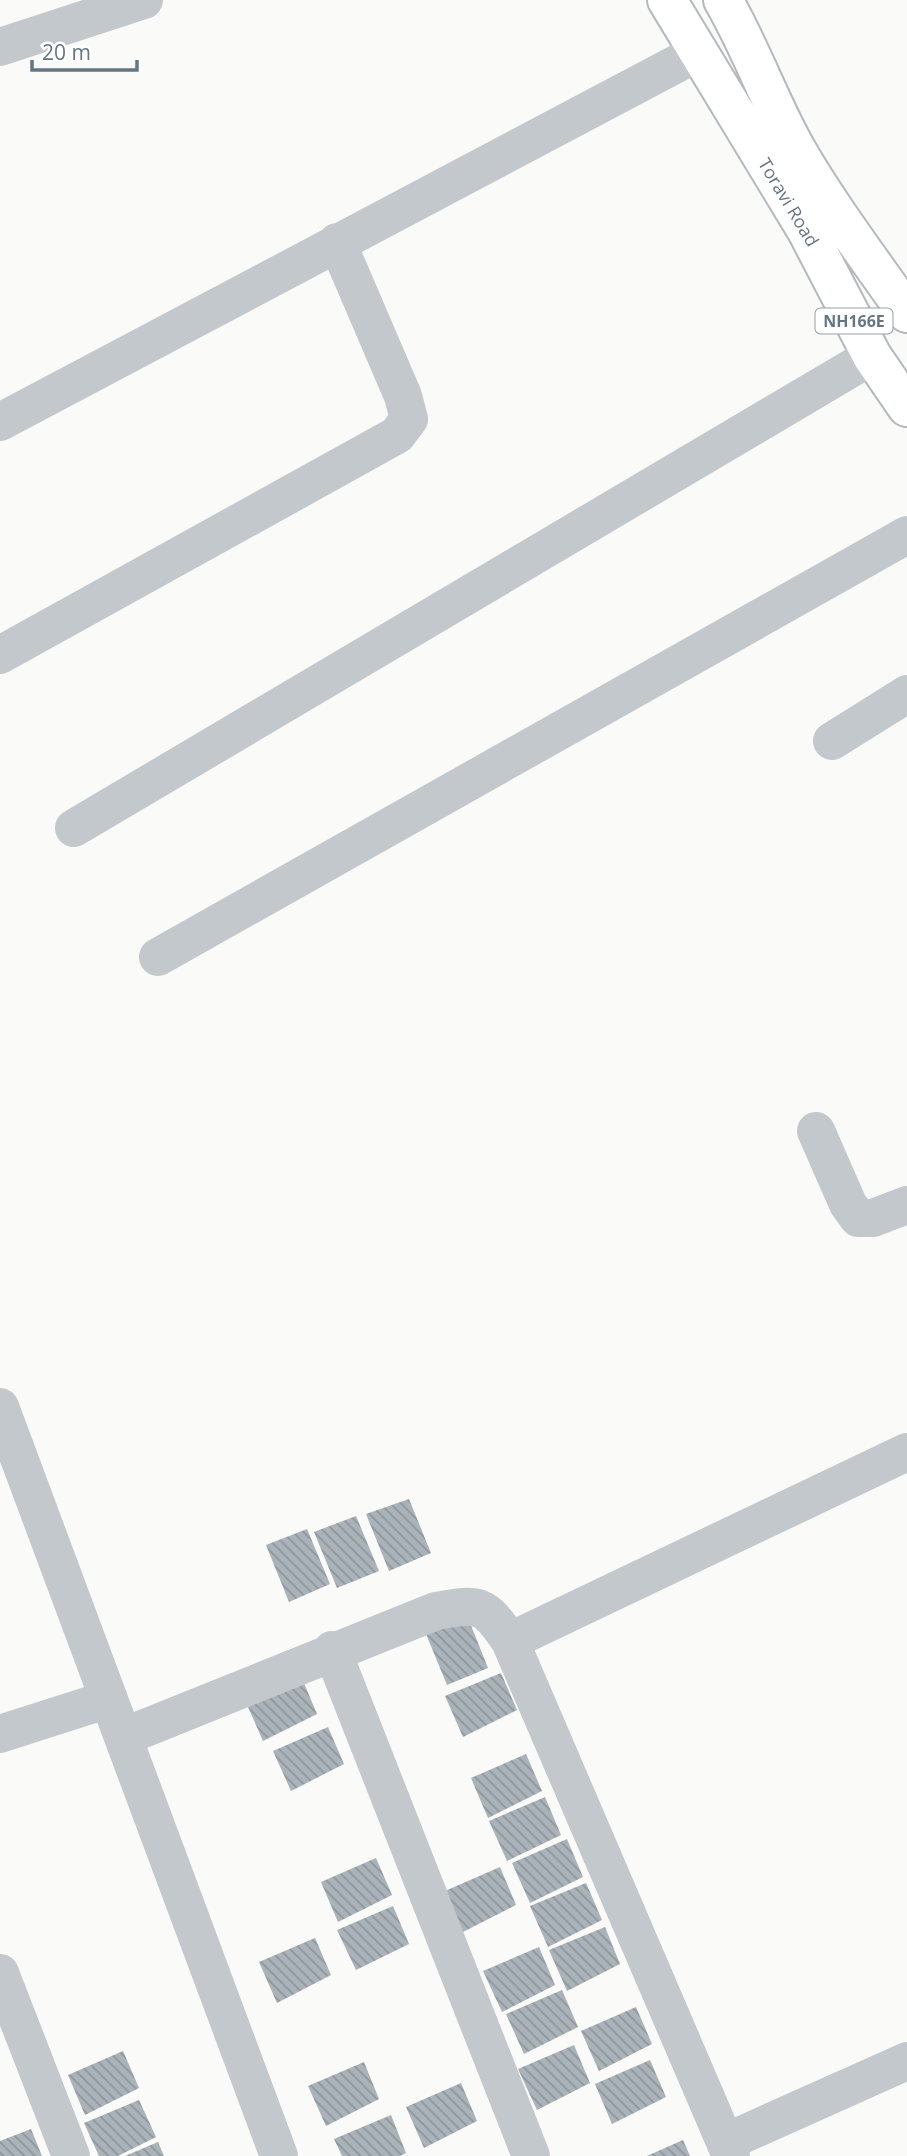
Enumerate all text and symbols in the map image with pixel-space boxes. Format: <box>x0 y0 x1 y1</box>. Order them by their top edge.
scale bar <box>32 28 136 72</box>
text: 20 m <box>42 38 91 66</box>
street label: Toravi Road <box>753 153 825 251</box>
road number: NH166E <box>816 308 892 334</box>

